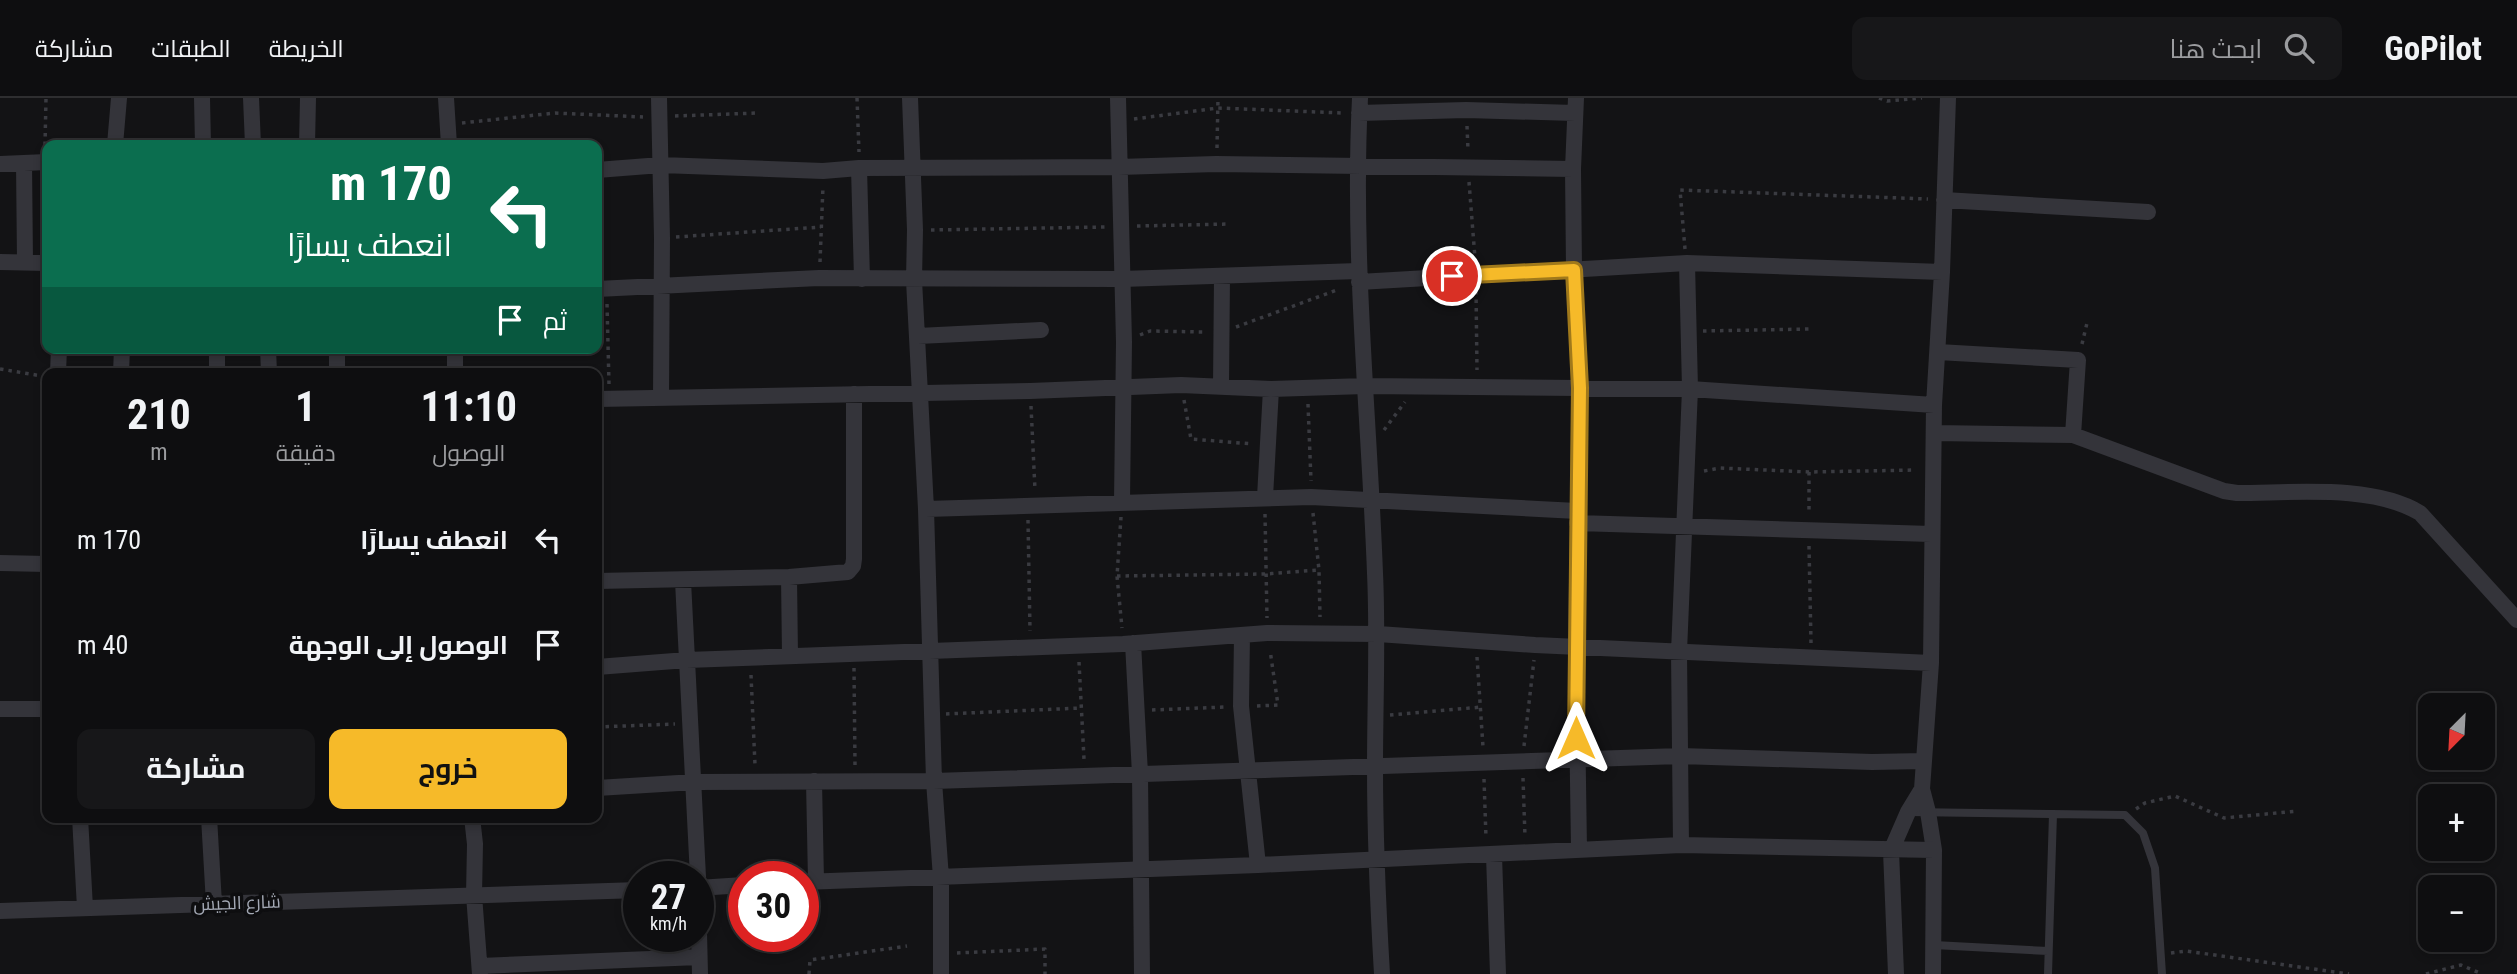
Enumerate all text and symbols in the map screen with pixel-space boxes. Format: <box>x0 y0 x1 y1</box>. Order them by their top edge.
search box <box>1852 17 2342 80</box>
icon: search <box>2280 29 2318 67</box>
text: GoPilot <box>2384 29 2482 68</box>
text: ابحث هنا <box>2169 34 2262 64</box>
text: مشاركة <box>35 35 113 63</box>
text: الطبقات <box>151 35 231 63</box>
text: الخريطة <box>269 35 344 63</box>
text: 170 m <box>330 155 452 212</box>
icon: left <box>476 168 567 259</box>
text: انعطف يسارًا <box>287 226 452 264</box>
pin <box>1422 246 1482 306</box>
icon: arrive <box>1433 257 1471 295</box>
icon: arrive <box>491 301 529 339</box>
text: ثم <box>543 306 567 336</box>
text: 1 <box>295 382 316 431</box>
text: 11:10 <box>421 382 517 431</box>
text: 210 <box>127 390 191 439</box>
text: m <box>150 439 168 466</box>
text: دقيقة <box>276 440 336 467</box>
text: الوصول <box>432 440 505 467</box>
icon: left <box>529 521 567 559</box>
text: 170 m <box>77 525 141 555</box>
text: انعطف يسارًا <box>360 525 508 555</box>
icon: arrive <box>529 626 567 664</box>
text: 40 m <box>77 630 128 660</box>
text: الوصول إلى الوجهة <box>289 630 508 660</box>
north arrow <box>2418 693 2496 770</box>
map controls <box>2418 693 2495 952</box>
position arrow <box>1539 701 1613 775</box>
button: مشاركة <box>77 729 315 809</box>
button: خروج <box>329 729 567 809</box>
button: + <box>2418 784 2495 861</box>
speed limit sign: 30 <box>728 861 819 952</box>
button: − <box>2418 875 2495 952</box>
text: 27 <box>651 877 686 918</box>
street label: شارع الجيش <box>193 890 281 917</box>
text: km/h <box>650 913 687 934</box>

